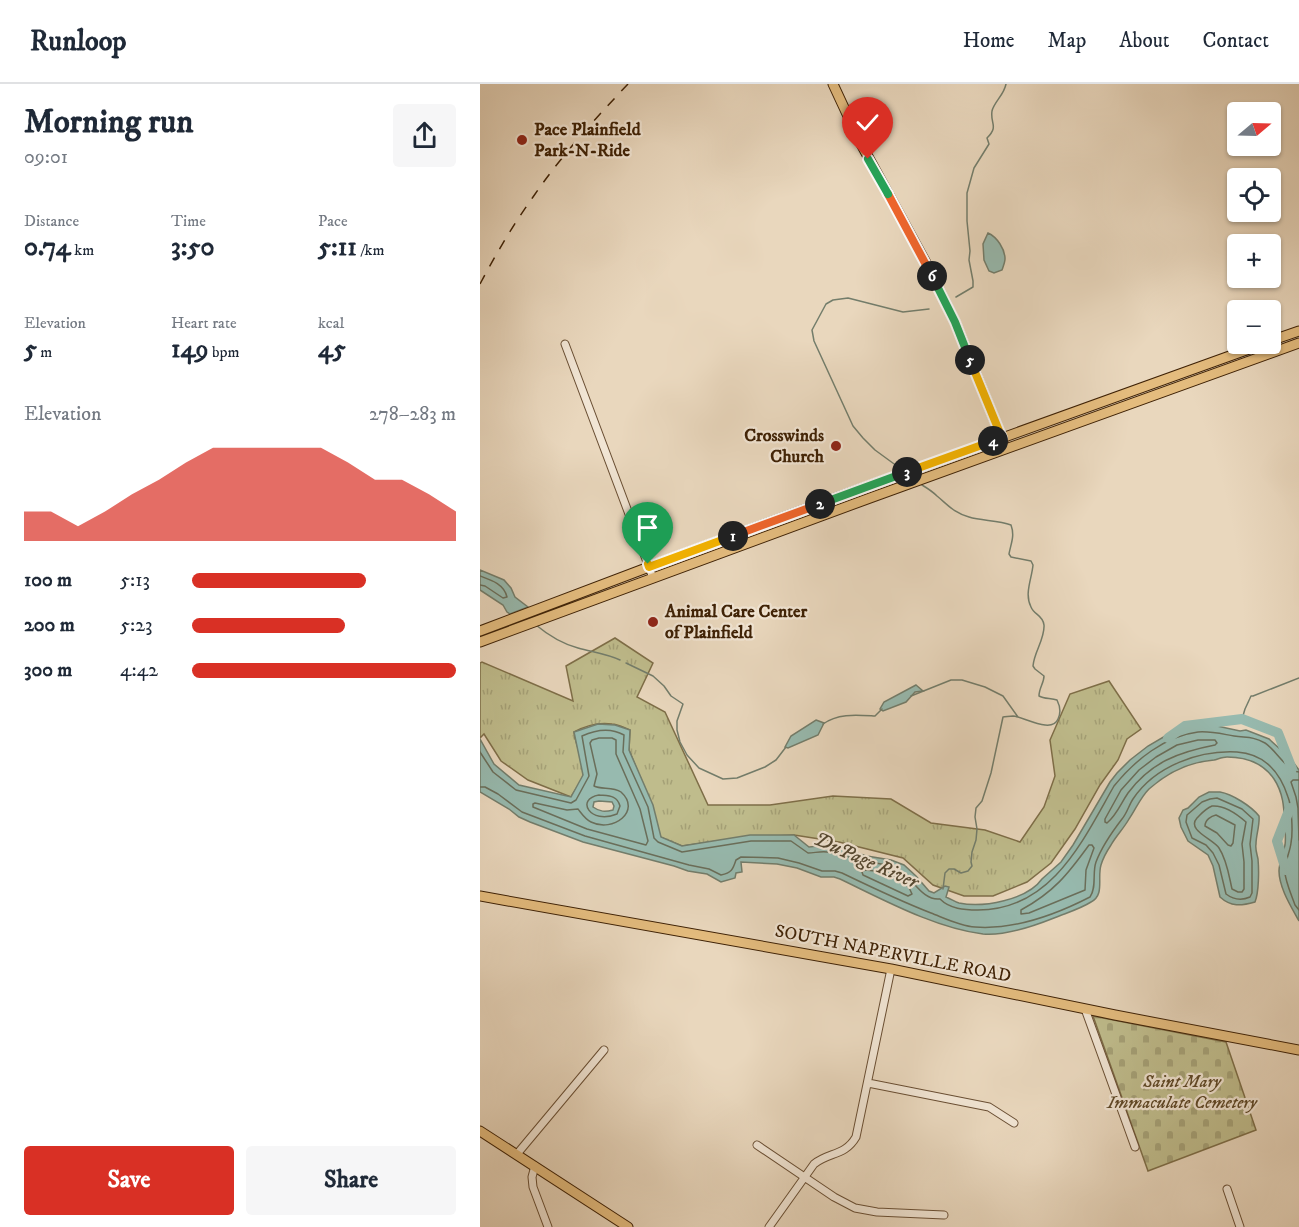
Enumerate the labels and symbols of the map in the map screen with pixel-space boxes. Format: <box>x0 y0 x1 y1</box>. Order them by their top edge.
pin <box>842 97 893 159</box>
north arrow <box>1227 102 1281 156</box>
place label: Pace Plainfield Park-N-Ride <box>534 119 642 162</box>
marker: Pace Plainfield Park-N-Ride <box>515 133 529 147</box>
pin: 6 <box>917 261 947 291</box>
pin: 5 <box>955 345 985 375</box>
place label: Crosswinds Church <box>744 425 825 468</box>
pin: 4 <box>978 426 1008 456</box>
marker: Crosswinds Church <box>829 439 843 453</box>
pin: 3 <box>892 457 922 487</box>
pin: 2 <box>805 489 835 519</box>
pin <box>622 502 673 564</box>
pin: 1 <box>718 521 748 551</box>
place label: Animal Care Center of Plainfield <box>664 601 808 644</box>
marker: Animal Care Center of Plainfield <box>646 615 660 629</box>
water label: DuPage River <box>810 827 924 896</box>
street label: SOUTH NAPERVILLE ROAD <box>773 920 1013 988</box>
park label: Saint Mary Immaculate Cemetery <box>1106 1071 1258 1114</box>

